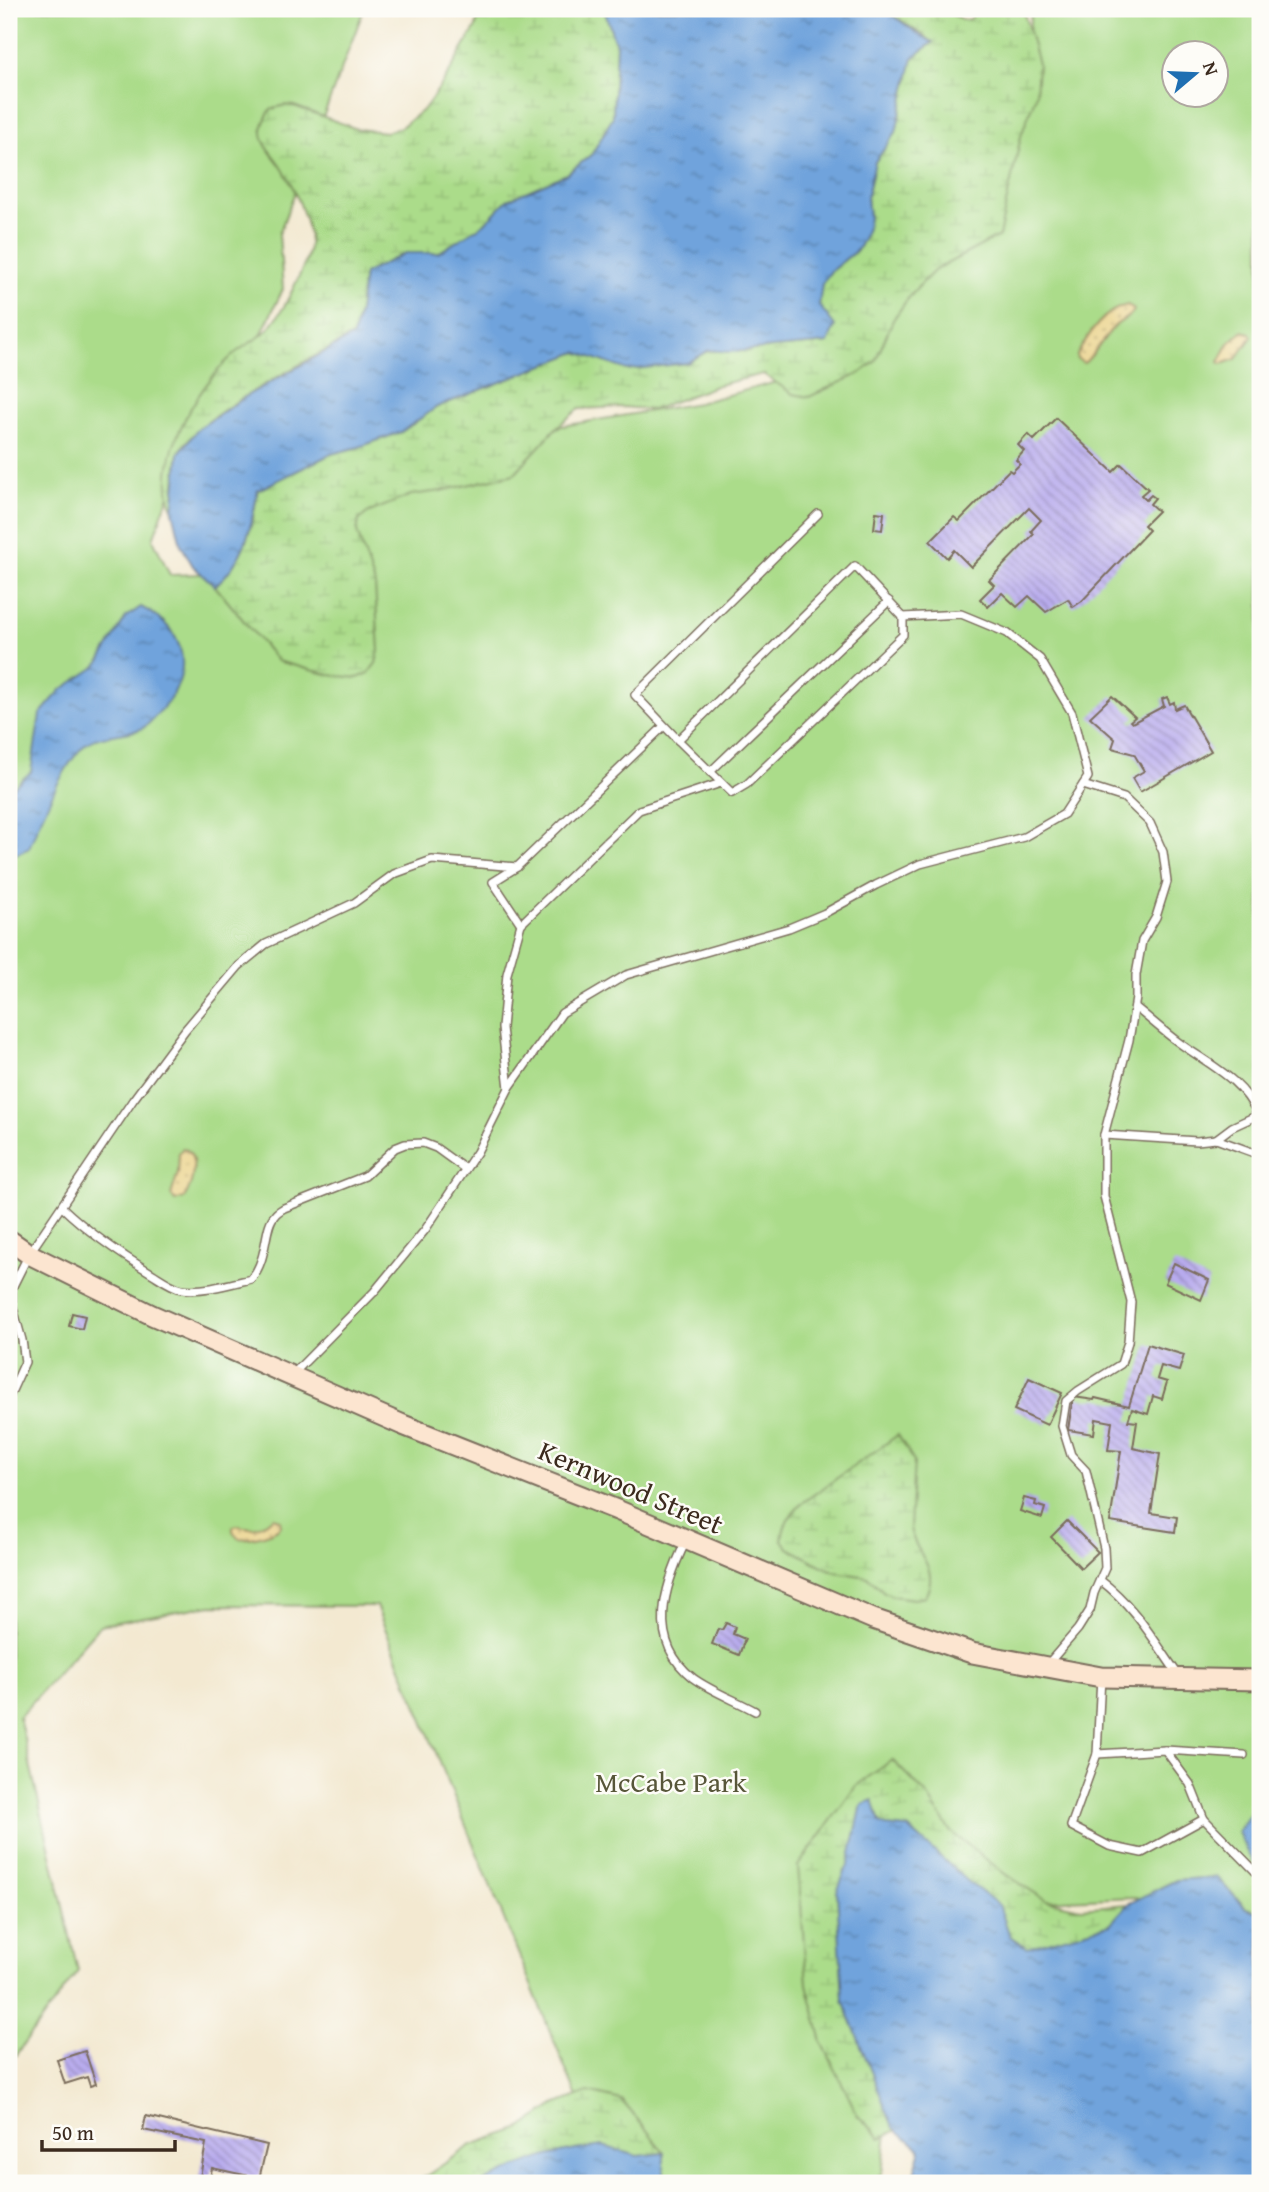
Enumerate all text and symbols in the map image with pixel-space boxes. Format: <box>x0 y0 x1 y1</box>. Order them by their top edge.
north arrow <box>1160 38 1230 108</box>
text: N <box>1196 58 1226 79</box>
street label: Kernwood Street <box>533 1429 730 1544</box>
park label: McCabe Park <box>595 1761 748 1802</box>
scale bar <box>42 2108 175 2152</box>
text: 50 m <box>52 2117 94 2148</box>

